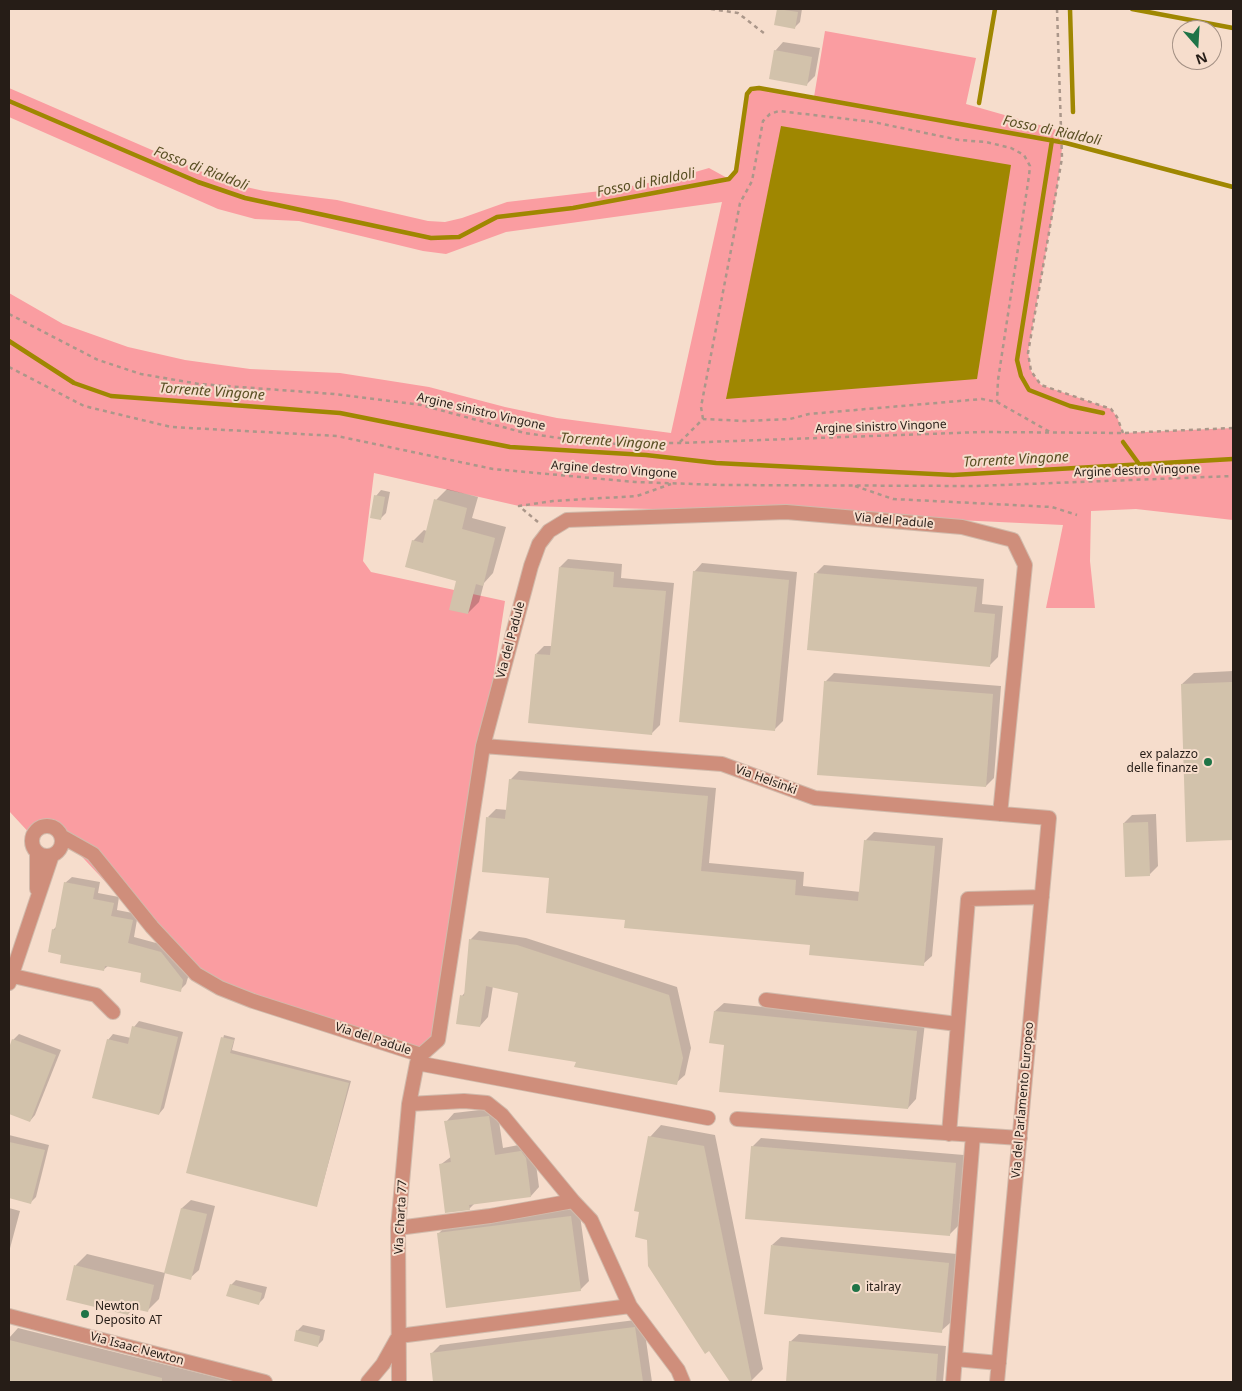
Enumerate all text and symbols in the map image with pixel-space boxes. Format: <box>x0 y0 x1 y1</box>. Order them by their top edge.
north arrow <box>1172 20 1222 70</box>
text: N <box>1193 48 1210 70</box>
water label: Fosso di Rialdoli <box>1001 112 1103 150</box>
water label: Fosso di Rialdoli <box>151 143 251 195</box>
water label: Fosso di Rialdoli <box>595 165 697 201</box>
water label: Torrente Vingone <box>159 380 265 404</box>
street label: Argine sinistro Vingone <box>415 390 547 434</box>
street label: Argine sinistro Vingone <box>815 418 947 436</box>
water label: Torrente Vingone <box>560 430 666 454</box>
water label: Torrente Vingone <box>963 449 1069 471</box>
street label: Argine destro Vingone <box>551 458 677 482</box>
street label: Argine destro Vingone <box>1074 462 1200 480</box>
street label: Via del Padule <box>854 510 934 532</box>
street label: Via del Padule <box>494 600 528 680</box>
place label: ex palazzo delle finanze <box>1127 748 1198 776</box>
marker: ex palazzo delle finanze <box>1202 756 1214 768</box>
street label: Via Helsinki <box>733 762 799 798</box>
street label: Via del Padule <box>333 1020 413 1058</box>
street label: Via del Parlamento Europeo <box>1009 1021 1037 1179</box>
street label: Via Charta 77 <box>392 1179 410 1255</box>
place label: italray <box>866 1281 901 1295</box>
marker: italray <box>850 1282 862 1294</box>
place label: Newton Deposito AT <box>95 1300 162 1328</box>
marker: Newton Deposito AT <box>79 1308 91 1320</box>
street label: Via Isaac Newton <box>89 1330 185 1368</box>

